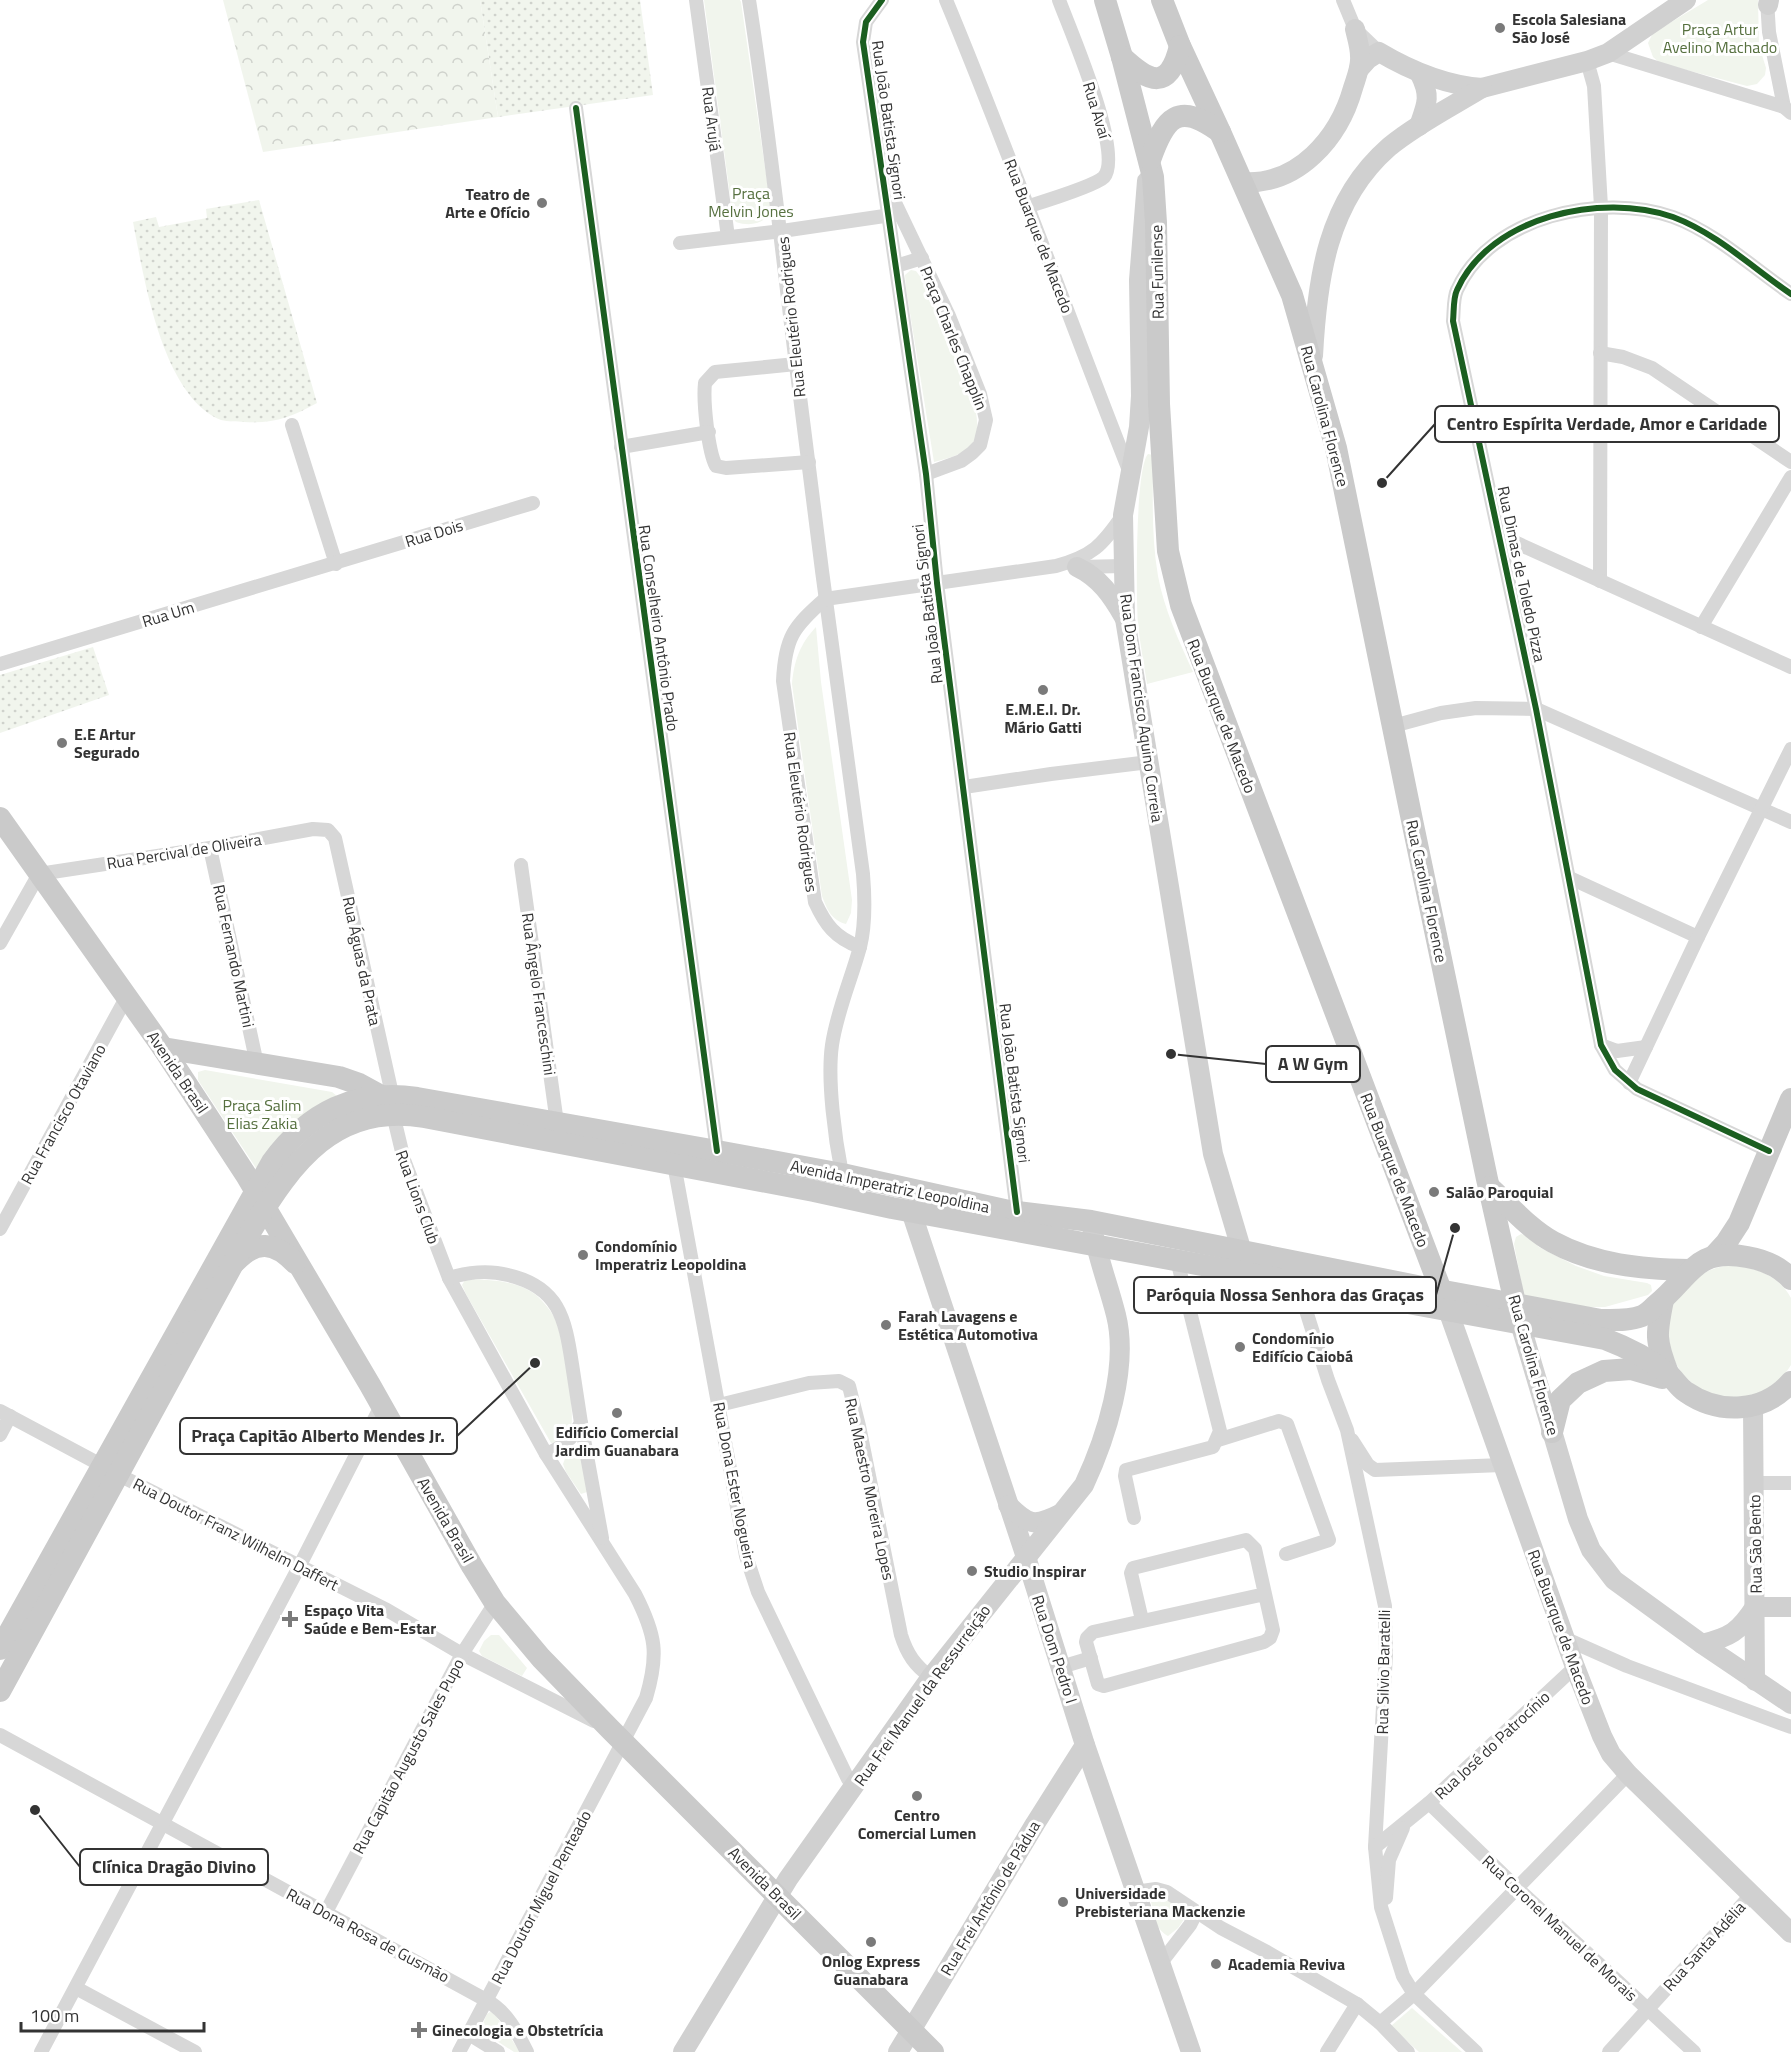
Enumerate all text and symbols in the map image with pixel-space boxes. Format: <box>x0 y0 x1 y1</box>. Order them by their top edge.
place label: Escola Salesiana São José <box>1512 7 1626 49</box>
park label: Praça Artur Avelino Machado <box>1663 17 1777 59</box>
marker: Escola Salesiana São José <box>1493 21 1507 35</box>
street label: Rua João Batista Signori <box>866 39 912 201</box>
street label: Rua Avaí <box>1077 79 1117 143</box>
street label: Rua Arujá <box>696 85 728 153</box>
street label: Rua Buarque de Macedo <box>999 155 1079 317</box>
park label: Praça Melvin Jones <box>708 181 794 223</box>
place label: Teatro de Arte e Ofício <box>445 182 530 224</box>
marker: Teatro de Arte e Ofício <box>535 196 549 210</box>
street label: Rua Funilense <box>1144 225 1170 319</box>
street label: Rua Eleutério Rodrigues <box>771 235 811 399</box>
street label: Praça Charles Chapplin <box>914 263 994 413</box>
street label: Rua Carolina Florence <box>1295 343 1355 489</box>
callout: Centro Espírita Verdade, Amor e Caridade <box>1435 406 1779 442</box>
text: Centro Espírita Verdade, Amor e Caridade <box>1447 410 1767 437</box>
street label: Rua Dimas de Toledo Pizza <box>1492 484 1552 664</box>
street label: Rua Dois <box>402 513 466 553</box>
street label: Rua Conselheiro Antônio Prado <box>633 523 685 733</box>
street label: Rua João Batista Signori <box>905 523 949 685</box>
street label: Rua Dom Francisco Aquino Correia <box>1114 592 1170 824</box>
street label: Rua Um <box>139 595 197 633</box>
street label: Rua Buarque de Macedo <box>1182 635 1262 797</box>
marker: E.M.E.I. Dr. Mário Gatti <box>1036 683 1050 697</box>
place label: E.M.E.I. Dr. Mário Gatti <box>1004 697 1082 739</box>
place label: E.E Artur Segurado <box>74 722 140 764</box>
street label: Rua Eleutério Rodrigues <box>778 730 824 894</box>
marker: E.E Artur Segurado <box>55 736 69 750</box>
street label: Rua Carolina Florence <box>1400 817 1454 965</box>
street label: Rua Percival de Oliveira <box>105 827 263 875</box>
street label: Rua Fernando Martini <box>207 882 261 1030</box>
street label: Rua Águas da Prata <box>337 894 387 1028</box>
street label: Rua Ângelo Franceschini <box>516 911 562 1077</box>
street label: Rua João Batista Signori <box>993 1002 1037 1164</box>
street label: Avenida Brasil <box>141 1026 215 1118</box>
street label: Rua Francisco Otaviano <box>14 1039 112 1189</box>
callout: A W Gym <box>1266 1046 1360 1082</box>
text: A W Gym <box>1278 1050 1348 1077</box>
street label: Rua Buarque de Macedo <box>1355 1089 1435 1251</box>
park label: Praça Salim Elias Zakia <box>223 1093 301 1135</box>
street label: Rua Lions Club <box>390 1147 446 1247</box>
street label: Avenida Imperatriz Leopoldina <box>788 1153 992 1219</box>
place label: Salão Paroquial <box>1446 1180 1554 1204</box>
marker: Salão Paroquial <box>1427 1185 1441 1199</box>
place label: Condomínio Imperatriz Leopoldina <box>595 1234 746 1276</box>
marker: Condomínio Imperatriz Leopoldina <box>576 1248 590 1262</box>
callout: Paróquia Nossa Senhora das Graças <box>1134 1277 1436 1313</box>
text: Paróquia Nossa Senhora das Graças <box>1146 1281 1424 1308</box>
street label: Rua Carolina Florence <box>1502 1292 1566 1438</box>
place label: Farah Lavagens e Estética Automotiva <box>898 1304 1038 1346</box>
marker: Farah Lavagens e Estética Automotiva <box>879 1318 893 1332</box>
place label: Condomínio Edifício Caiobá <box>1252 1326 1353 1368</box>
marker: Condomínio Edifício Caiobá <box>1233 1340 1247 1354</box>
street label: Rua Maestro Moreira Lopes <box>839 1396 901 1582</box>
street label: Rua Dona Ester Nogueira <box>707 1400 763 1570</box>
marker: Edifício Comercial Jardim Guanabara <box>610 1406 624 1420</box>
callout: Praça Capitão Alberto Mendes Jr. <box>180 1418 457 1454</box>
place label: Edifício Comercial Jardim Guanabara <box>555 1420 679 1462</box>
text: Praça Capitão Alberto Mendes Jr. <box>191 1422 445 1449</box>
street label: Rua Doutor Franz Wilhelm Daffert <box>129 1472 343 1597</box>
street label: Avenida Brasil <box>412 1473 480 1567</box>
street label: Rua São Bento <box>1742 1494 1768 1594</box>
street label: Rua Buarque de Macedo <box>1522 1546 1600 1708</box>
place label: Studio Inspirar <box>984 1559 1086 1583</box>
marker: Studio Inspirar <box>965 1564 979 1578</box>
street label: Rua Dom Pedro I <box>1026 1592 1084 1706</box>
place label: Espaço Vita Saúde e Bem-Estar <box>304 1598 436 1640</box>
street label: Rua Frei Manuel da Ressurreição <box>848 1599 996 1791</box>
street label: Rua Silvio Baratelli <box>1370 1609 1396 1735</box>
marker: Espaço Vita Saúde e Bem-Estar <box>281 1610 299 1628</box>
street label: Rua Capitão Augusto Sales Pupo <box>346 1654 470 1858</box>
street label: Rua José do Patrocínio <box>1429 1685 1555 1805</box>
marker: Centro Comercial Lumen <box>910 1789 924 1803</box>
place label: Centro Comercial Lumen <box>858 1803 976 1845</box>
street label: Rua Doutor Miguel Penteado <box>485 1806 597 1988</box>
street label: Rua Frei Antônio de Pádua <box>934 1816 1046 1980</box>
street label: Avenida Brasil <box>723 1841 807 1925</box>
callout: Clínica Dragão Divino <box>80 1849 268 1885</box>
street label: Rua Coronel Manuel de Morais <box>1477 1849 1643 2007</box>
text: Clínica Dragão Divino <box>92 1853 256 1880</box>
place label: Universidade Prebisteriana Mackenzie <box>1075 1881 1245 1923</box>
street label: Rua Dona Rosa de Gusmão <box>282 1882 454 1988</box>
marker: Universidade Prebisteriana Mackenzie <box>1056 1895 1070 1909</box>
street label: Rua Santa Adélia <box>1657 1896 1751 1996</box>
marker: Onlog Express Guanabara <box>864 1935 878 1949</box>
place label: Onlog Express Guanabara <box>822 1949 920 1991</box>
place label: Academia Reviva <box>1228 1952 1345 1976</box>
marker: Academia Reviva <box>1209 1957 1223 1971</box>
scale bar <box>21 1995 204 2033</box>
text: 100 m <box>30 2002 79 2029</box>
place label: Ginecologia e Obstetrícia <box>432 2018 603 2042</box>
marker: Ginecologia e Obstetrícia <box>410 2021 428 2039</box>

